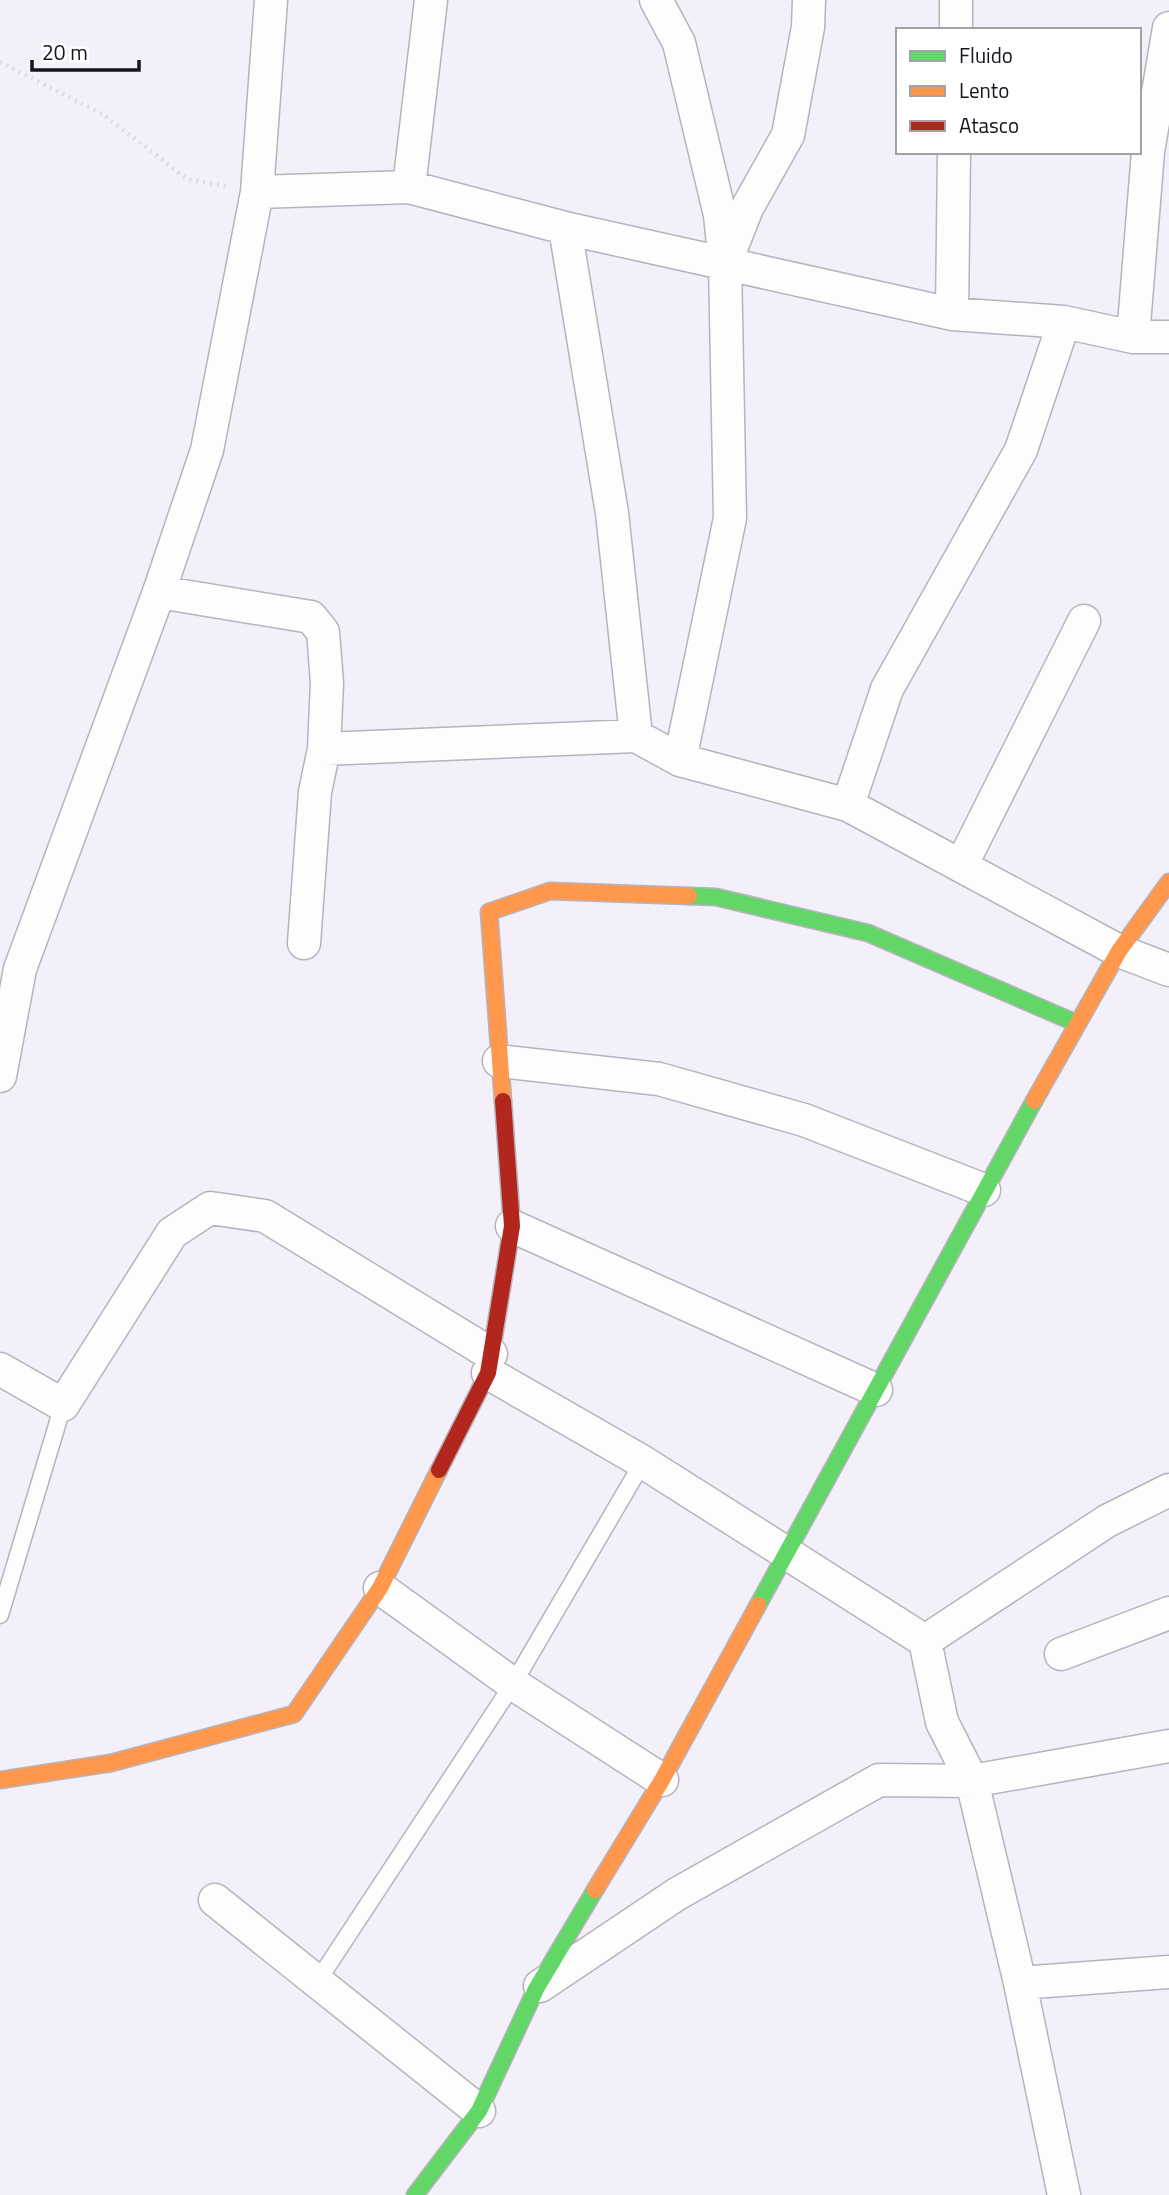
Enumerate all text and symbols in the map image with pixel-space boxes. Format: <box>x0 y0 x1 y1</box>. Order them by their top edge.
scale bar <box>32 28 138 72</box>
legend <box>896 28 1141 154</box>
text: 20 m <box>42 36 88 68</box>
text: Fluido <box>959 39 1013 71</box>
text: Lento <box>959 74 1009 106</box>
text: Atasco <box>959 109 1019 141</box>

